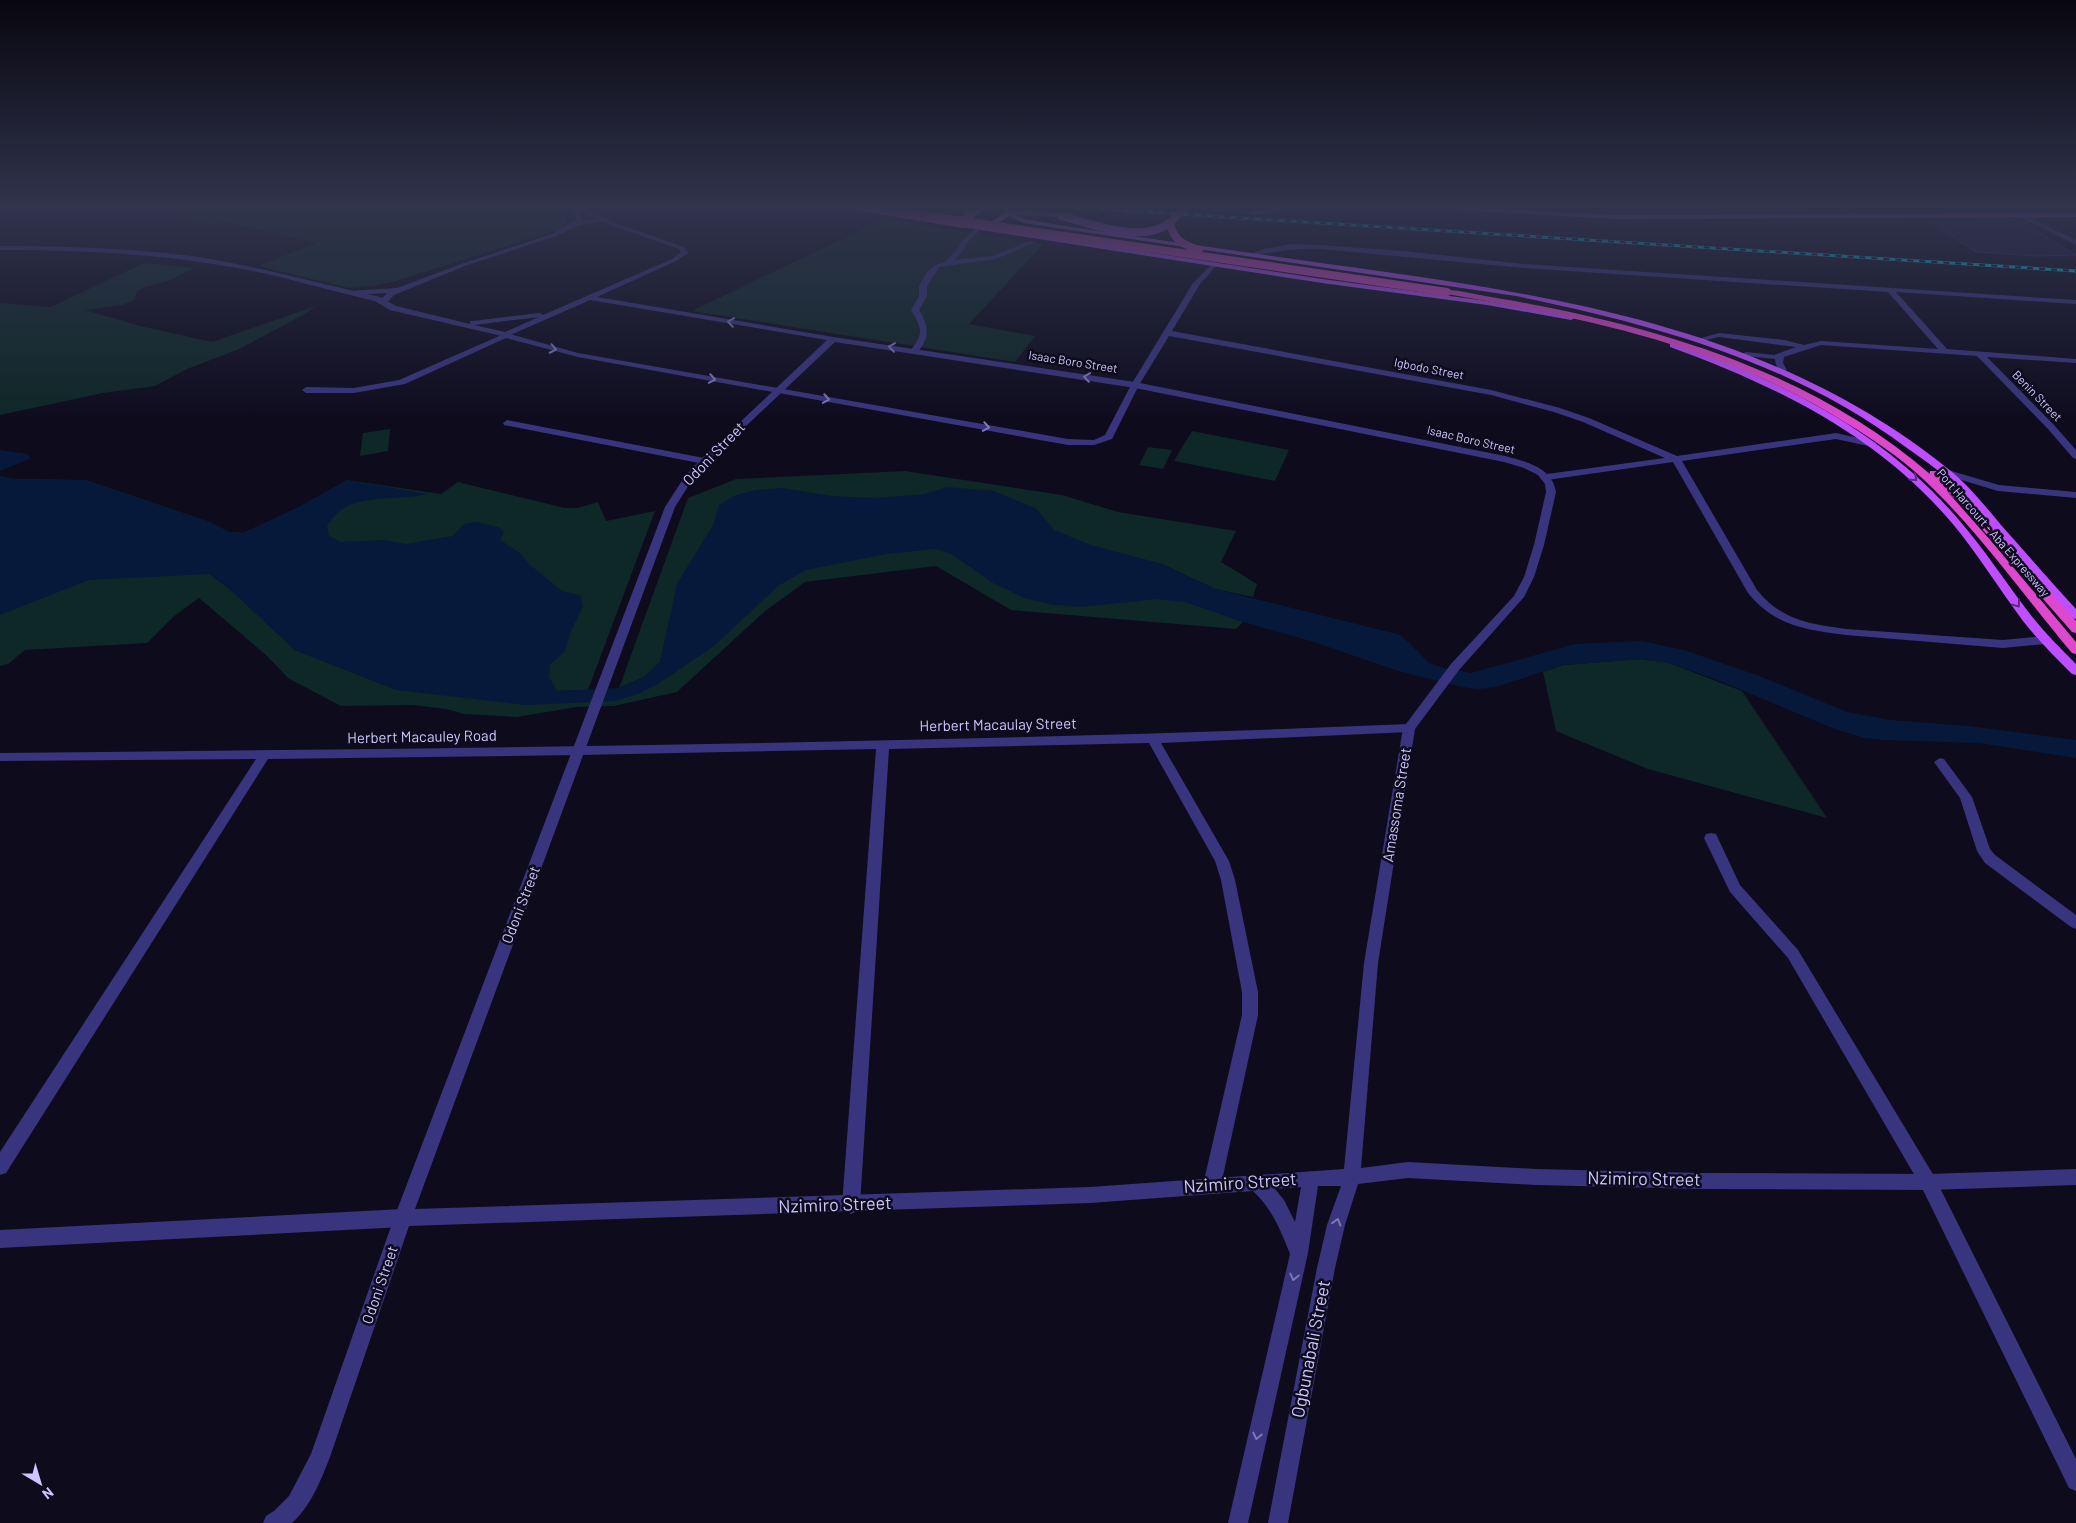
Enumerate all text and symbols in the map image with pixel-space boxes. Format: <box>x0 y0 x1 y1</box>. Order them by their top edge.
one-way arrow <box>727 317 735 328</box>
one-way arrow <box>888 342 896 353</box>
one-way arrow <box>548 343 557 354</box>
street label: Isaac Boro Street <box>1028 347 1119 375</box>
street label: Igbodo Street <box>1393 354 1465 382</box>
street label: Benin Street <box>2010 367 2065 424</box>
one-way arrow <box>1083 372 1091 383</box>
one-way arrow <box>708 373 717 383</box>
one-way arrow <box>822 393 831 403</box>
street label: Odoni Street <box>678 418 748 489</box>
one-way arrow <box>982 422 991 432</box>
street label: Isaac Boro Street <box>1426 422 1517 456</box>
street label: Port Harcourt - Aba Expressway <box>1935 466 2053 599</box>
one-way arrow <box>1909 472 1918 481</box>
one-way arrow <box>2011 598 2020 608</box>
street label: Herbert Macaulay Street <box>919 714 1077 734</box>
street label: Herbert Macauley Road <box>347 726 497 746</box>
street label: Amassoma Street <box>1378 746 1414 863</box>
street label: Odoni Street <box>497 863 543 946</box>
street label: Nzimiro Street <box>1587 1166 1701 1190</box>
street label: Nzimiro Street <box>1183 1167 1297 1197</box>
street label: Nzimiro Street <box>778 1191 892 1217</box>
one-way arrow <box>1332 1219 1342 1227</box>
street label: Odoni Street <box>357 1243 401 1326</box>
one-way arrow <box>1289 1273 1299 1282</box>
street label: Ogbunabali Street <box>1286 1278 1334 1419</box>
one-way arrow <box>1252 1431 1263 1440</box>
north arrow <box>15 1458 65 1508</box>
text: N <box>39 1484 57 1503</box>

